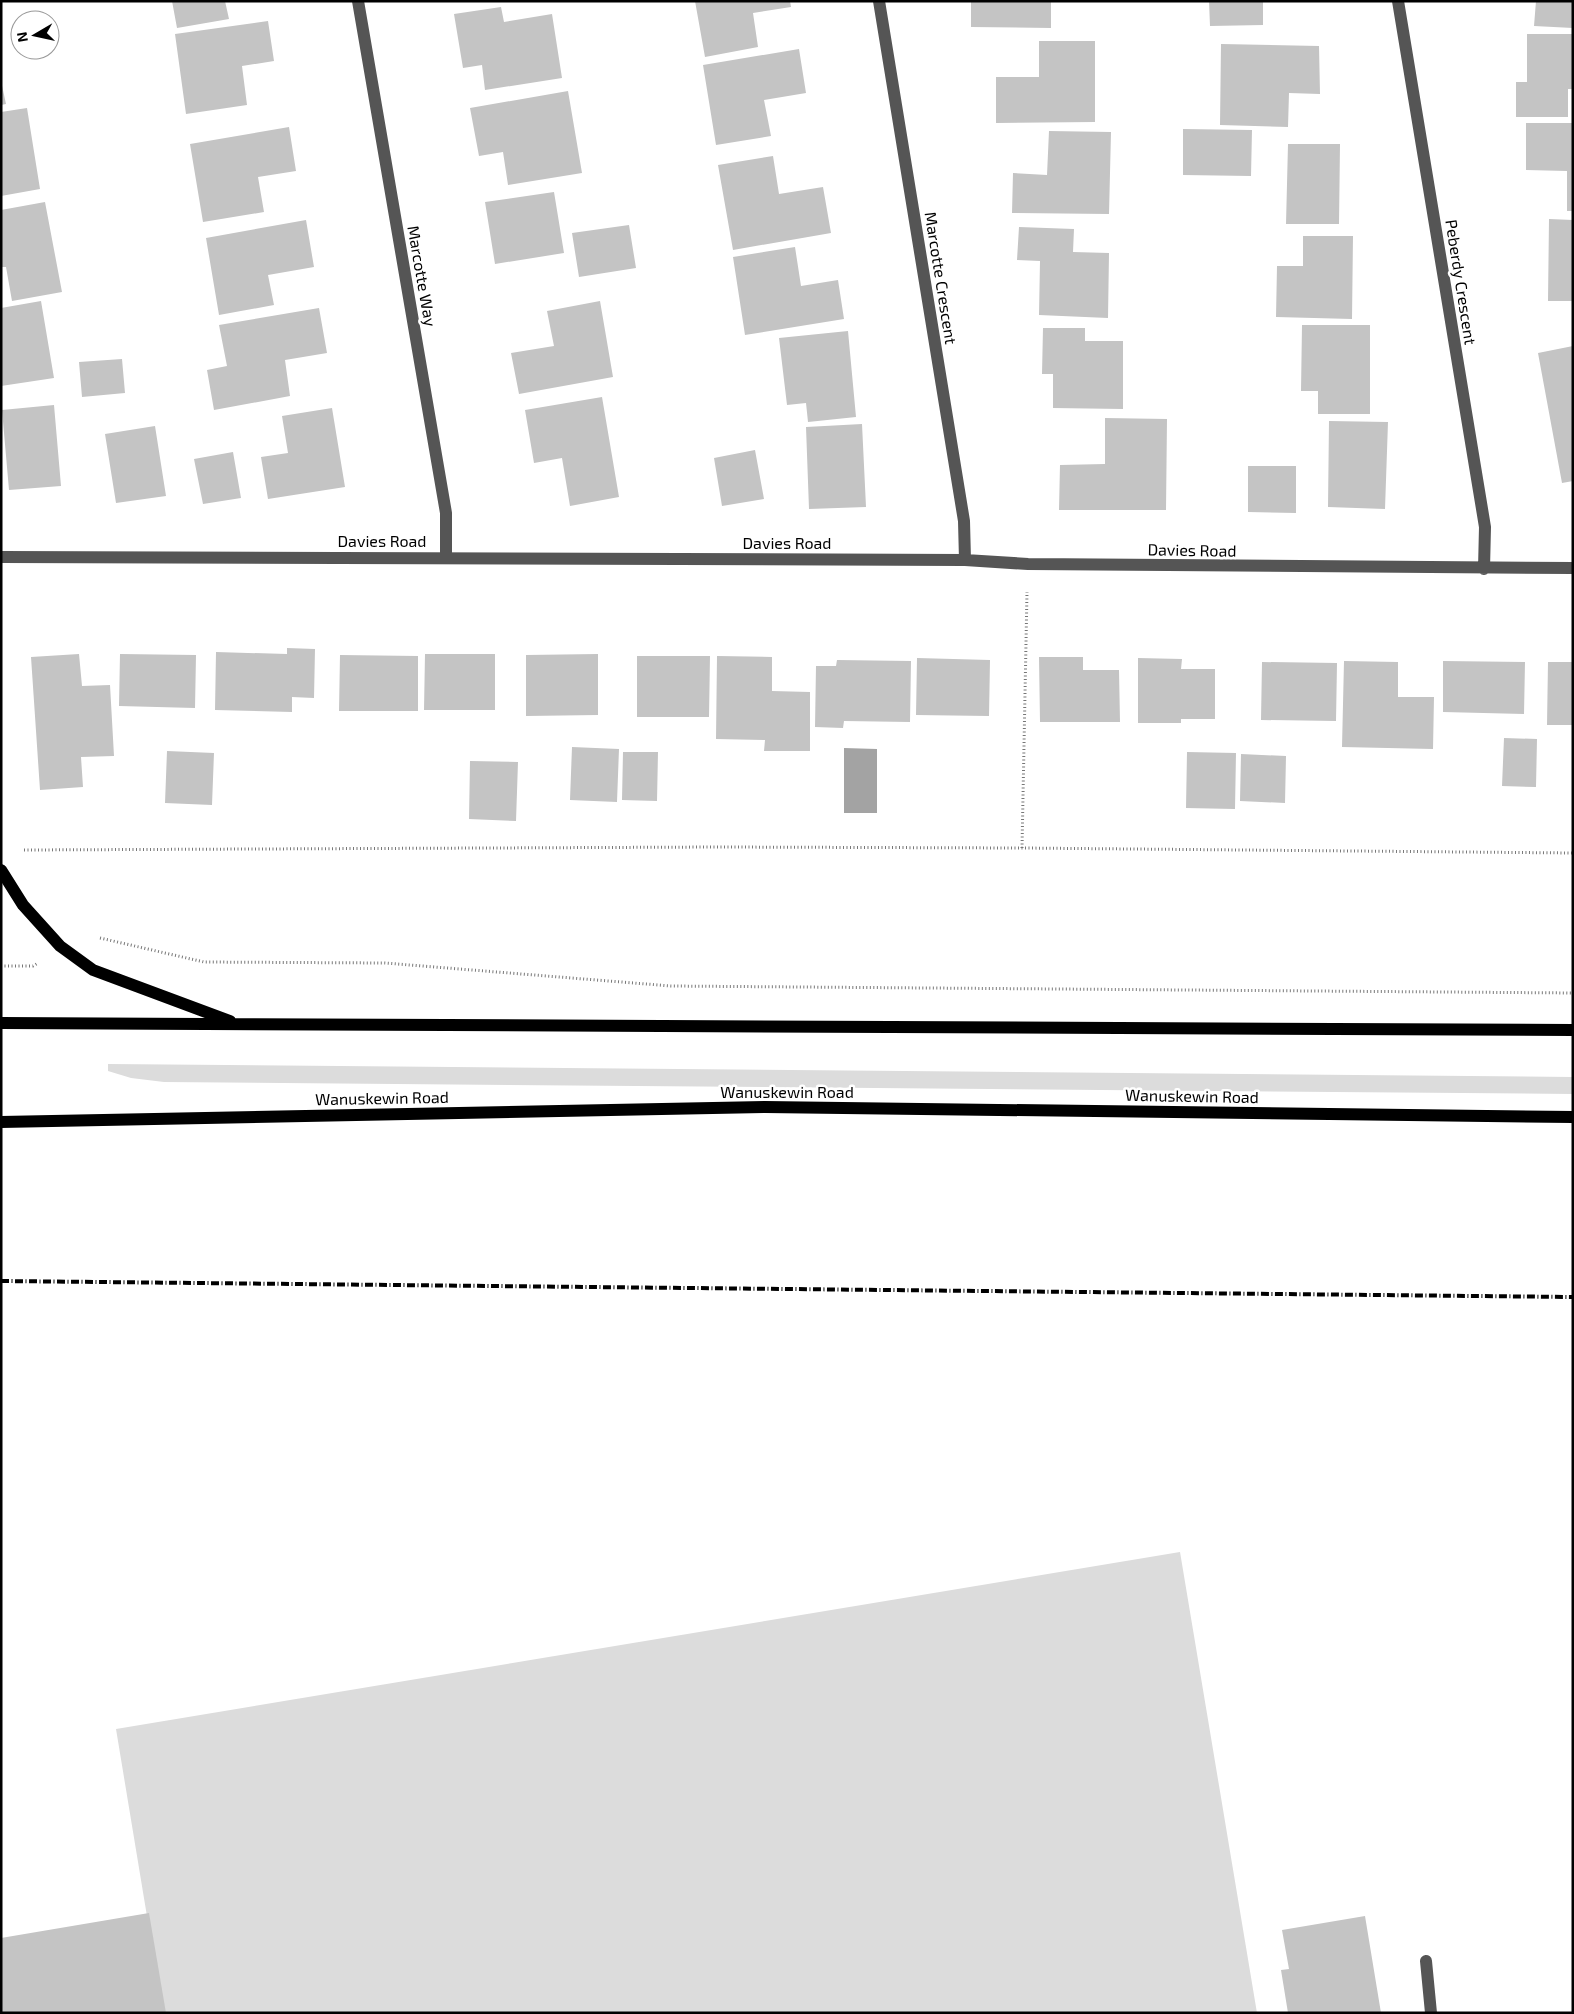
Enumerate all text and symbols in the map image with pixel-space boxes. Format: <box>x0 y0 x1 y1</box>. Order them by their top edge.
north arrow <box>10 10 60 60</box>
text: N <box>12 31 31 43</box>
street label: Marcotte Crescent <box>922 210 961 346</box>
street label: Peberdy Crescent <box>1442 218 1481 346</box>
street label: Marcotte Way <box>404 224 441 328</box>
street label: Davies Road <box>338 531 427 550</box>
street label: Davies Road <box>743 533 832 552</box>
street label: Davies Road <box>1147 539 1237 560</box>
street label: Wanuskewin Road <box>720 1082 854 1101</box>
street label: Wanuskewin Road <box>1125 1085 1259 1106</box>
street label: Wanuskewin Road <box>315 1087 449 1108</box>

